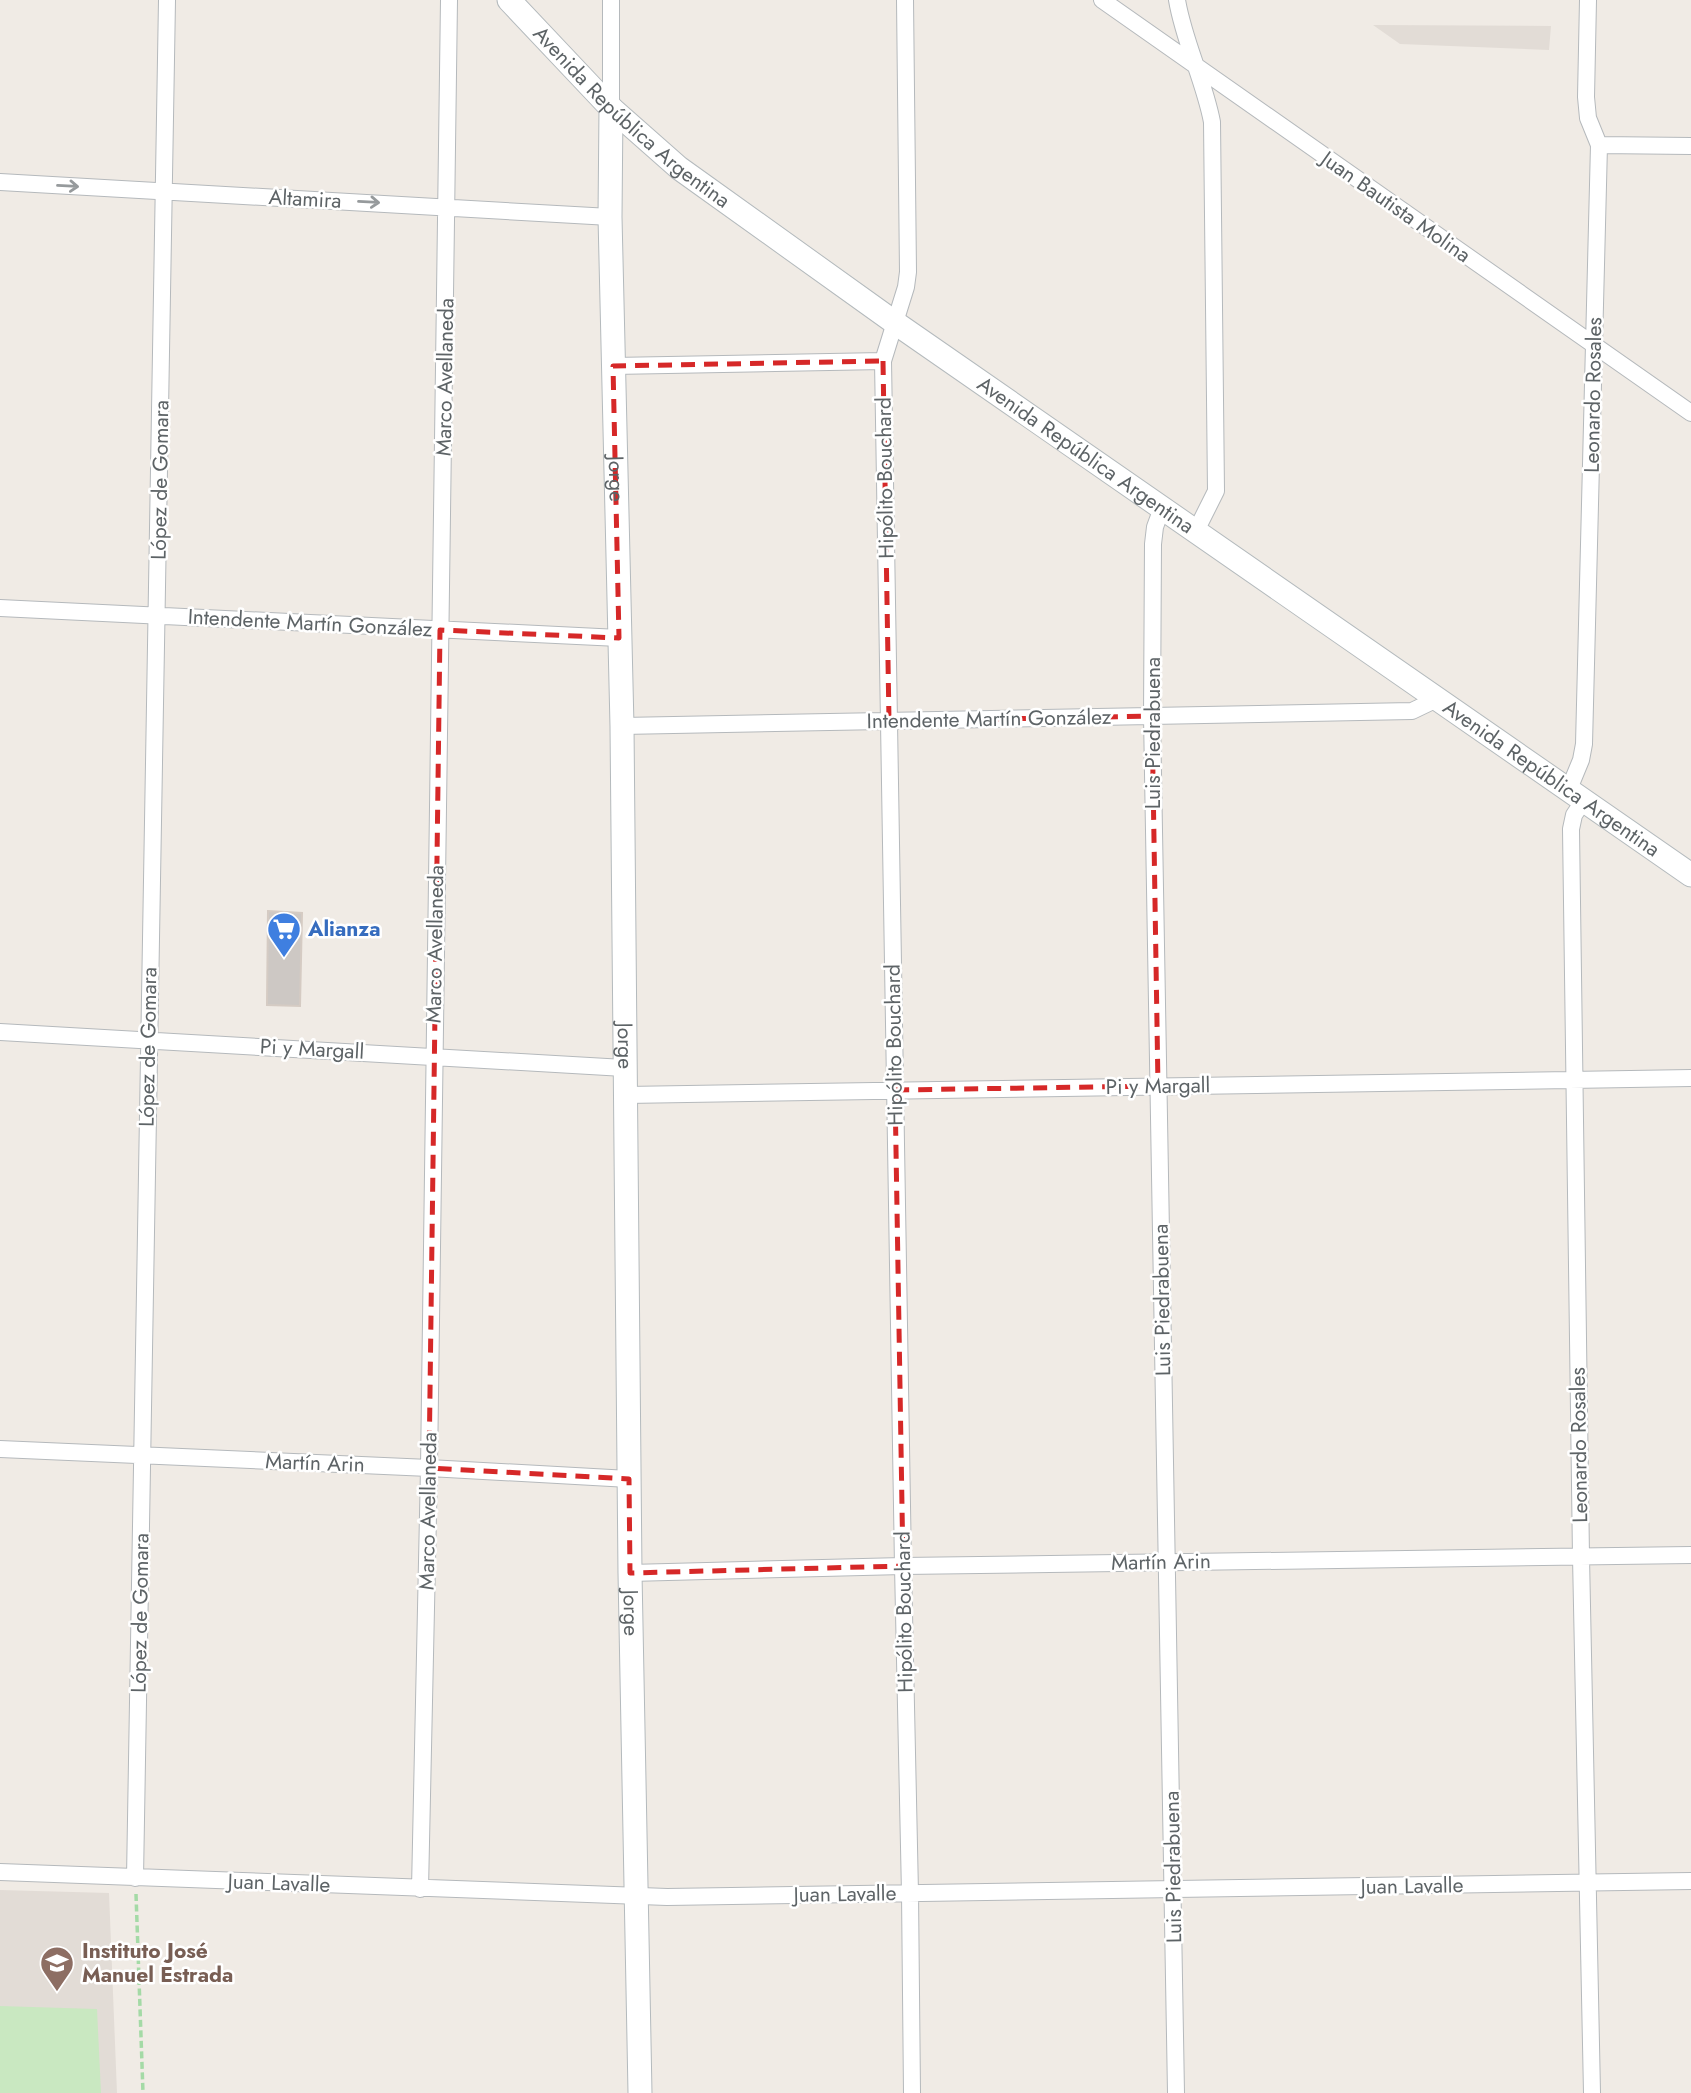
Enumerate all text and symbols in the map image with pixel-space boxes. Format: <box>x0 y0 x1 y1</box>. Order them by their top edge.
street label: Avenida República Argentina <box>526 19 736 215</box>
street label: Juan Bautista Molina <box>1313 142 1477 270</box>
one-way arrow <box>56 180 79 193</box>
street label: Altamira <box>268 182 342 216</box>
one-way arrow <box>357 196 380 209</box>
street label: Marco Avellaneda <box>429 298 461 456</box>
street label: Leonardo Rosales <box>1577 317 1609 473</box>
street label: Avenida República Argentina <box>971 369 1200 541</box>
street label: Hipólito Bouchard <box>869 397 901 559</box>
street label: López de Gomara <box>144 400 176 560</box>
street label: Jorge <box>601 452 632 503</box>
street label: Intendente Martín González <box>187 602 433 644</box>
street label: Luis Piedrabuena <box>1138 657 1168 809</box>
street label: Avenida República Argentina <box>1437 692 1666 864</box>
street label: Intendente Martín González <box>866 702 1112 736</box>
street label: Marco Avellaneda <box>419 865 451 1023</box>
supermarket icon: Alianza <box>265 910 303 959</box>
place label: Alianza <box>307 914 381 944</box>
street label: Hipólito Bouchard <box>878 964 910 1126</box>
street label: López de Gomara <box>132 967 164 1127</box>
street label: Jorge <box>610 1020 640 1069</box>
street label: Pi y Margall <box>259 1031 365 1067</box>
street label: Pi y Margall <box>1105 1070 1211 1102</box>
street label: Luis Piedrabuena <box>1146 1224 1178 1376</box>
street label: Leonardo Rosales <box>1563 1367 1595 1523</box>
street label: Marco Avellaneda <box>412 1432 444 1590</box>
street label: Martín Arin <box>265 1446 365 1480</box>
street label: Hipólito Bouchard <box>888 1531 920 1693</box>
street label: López de Gomara <box>124 1533 156 1693</box>
street label: Martín Arin <box>1111 1546 1211 1578</box>
street label: Jorge <box>615 1586 646 1636</box>
street label: Luis Piedrabuena <box>1157 1791 1189 1943</box>
street label: Juan Lavalle <box>224 1866 331 1900</box>
street label: Juan Lavalle <box>1357 1870 1464 1902</box>
street label: Juan Lavalle <box>790 1878 897 1910</box>
place label: Instituto José Manuel Estrada <box>82 1936 233 1990</box>
school or university icon: Instituto José Manuel Estrada <box>38 1944 76 1993</box>

